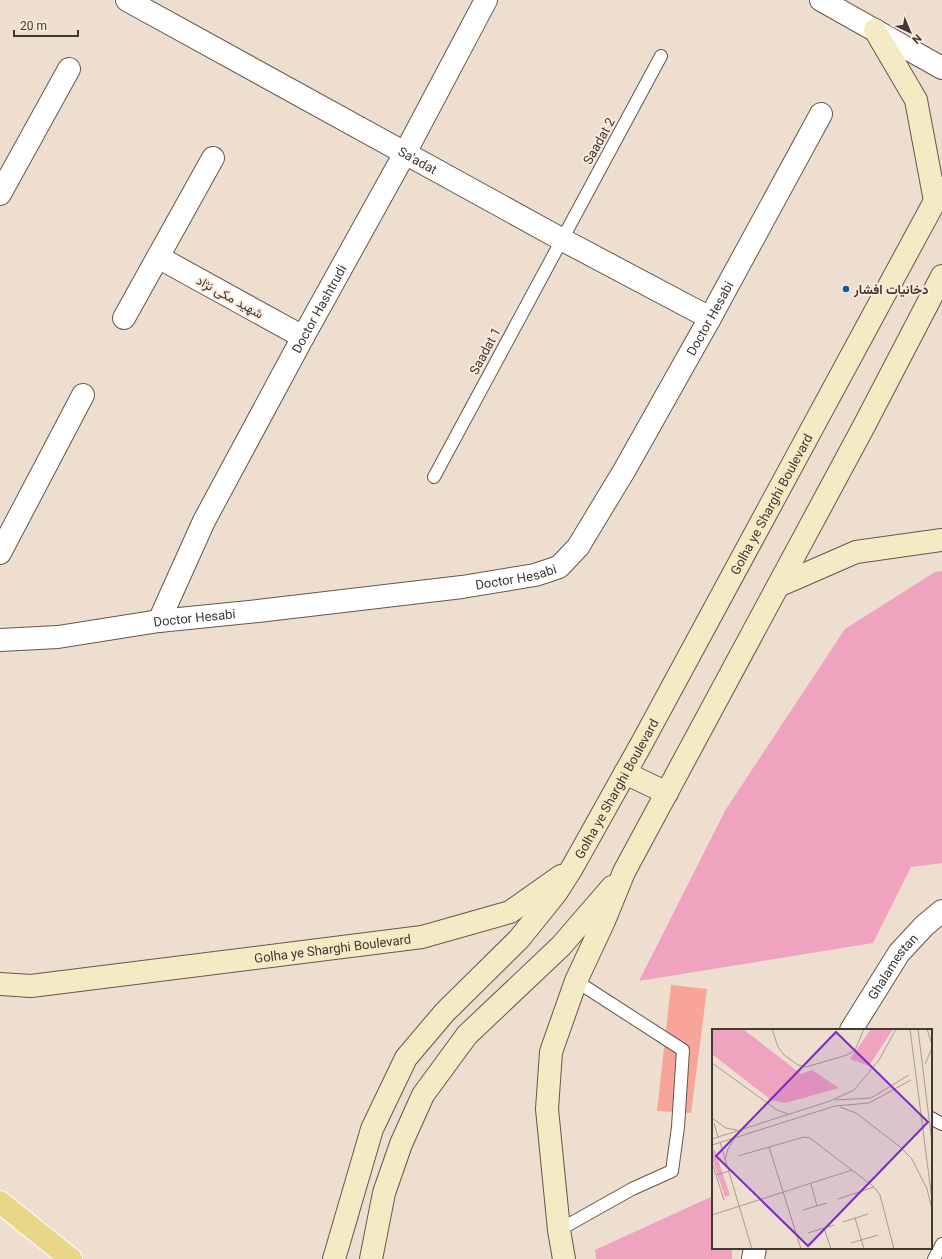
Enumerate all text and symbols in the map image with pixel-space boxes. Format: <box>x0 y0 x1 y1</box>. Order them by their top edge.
scale bar <box>14 12 78 38</box>
north arrow <box>890 12 930 52</box>
text: 20 m <box>20 19 47 33</box>
text: N <box>909 31 924 46</box>
street label: Saadat 2 <box>580 115 618 167</box>
street label: Sa'adat <box>396 143 440 177</box>
street label: Doctor Hashtrudi <box>288 262 349 355</box>
street label: شهید مکی نژاد <box>193 272 266 322</box>
street label: Doctor Hesabi <box>683 279 736 358</box>
place label: دخانیات افشار <box>853 282 929 298</box>
marker: دخانیات افشار <box>841 284 851 294</box>
street label: Saadat 1 <box>466 325 504 377</box>
street label: Golha ye Sharghi Boulevard <box>727 431 815 577</box>
street label: Doctor Hesabi <box>474 561 558 592</box>
street label: Doctor Hesabi <box>152 606 236 629</box>
street label: Golha ye Sharghi Boulevard <box>571 716 661 861</box>
street label: Ghalamestan <box>864 930 921 1002</box>
street label: Golha ye Sharghi Boulevard <box>253 931 412 965</box>
inset map <box>712 1029 932 1249</box>

